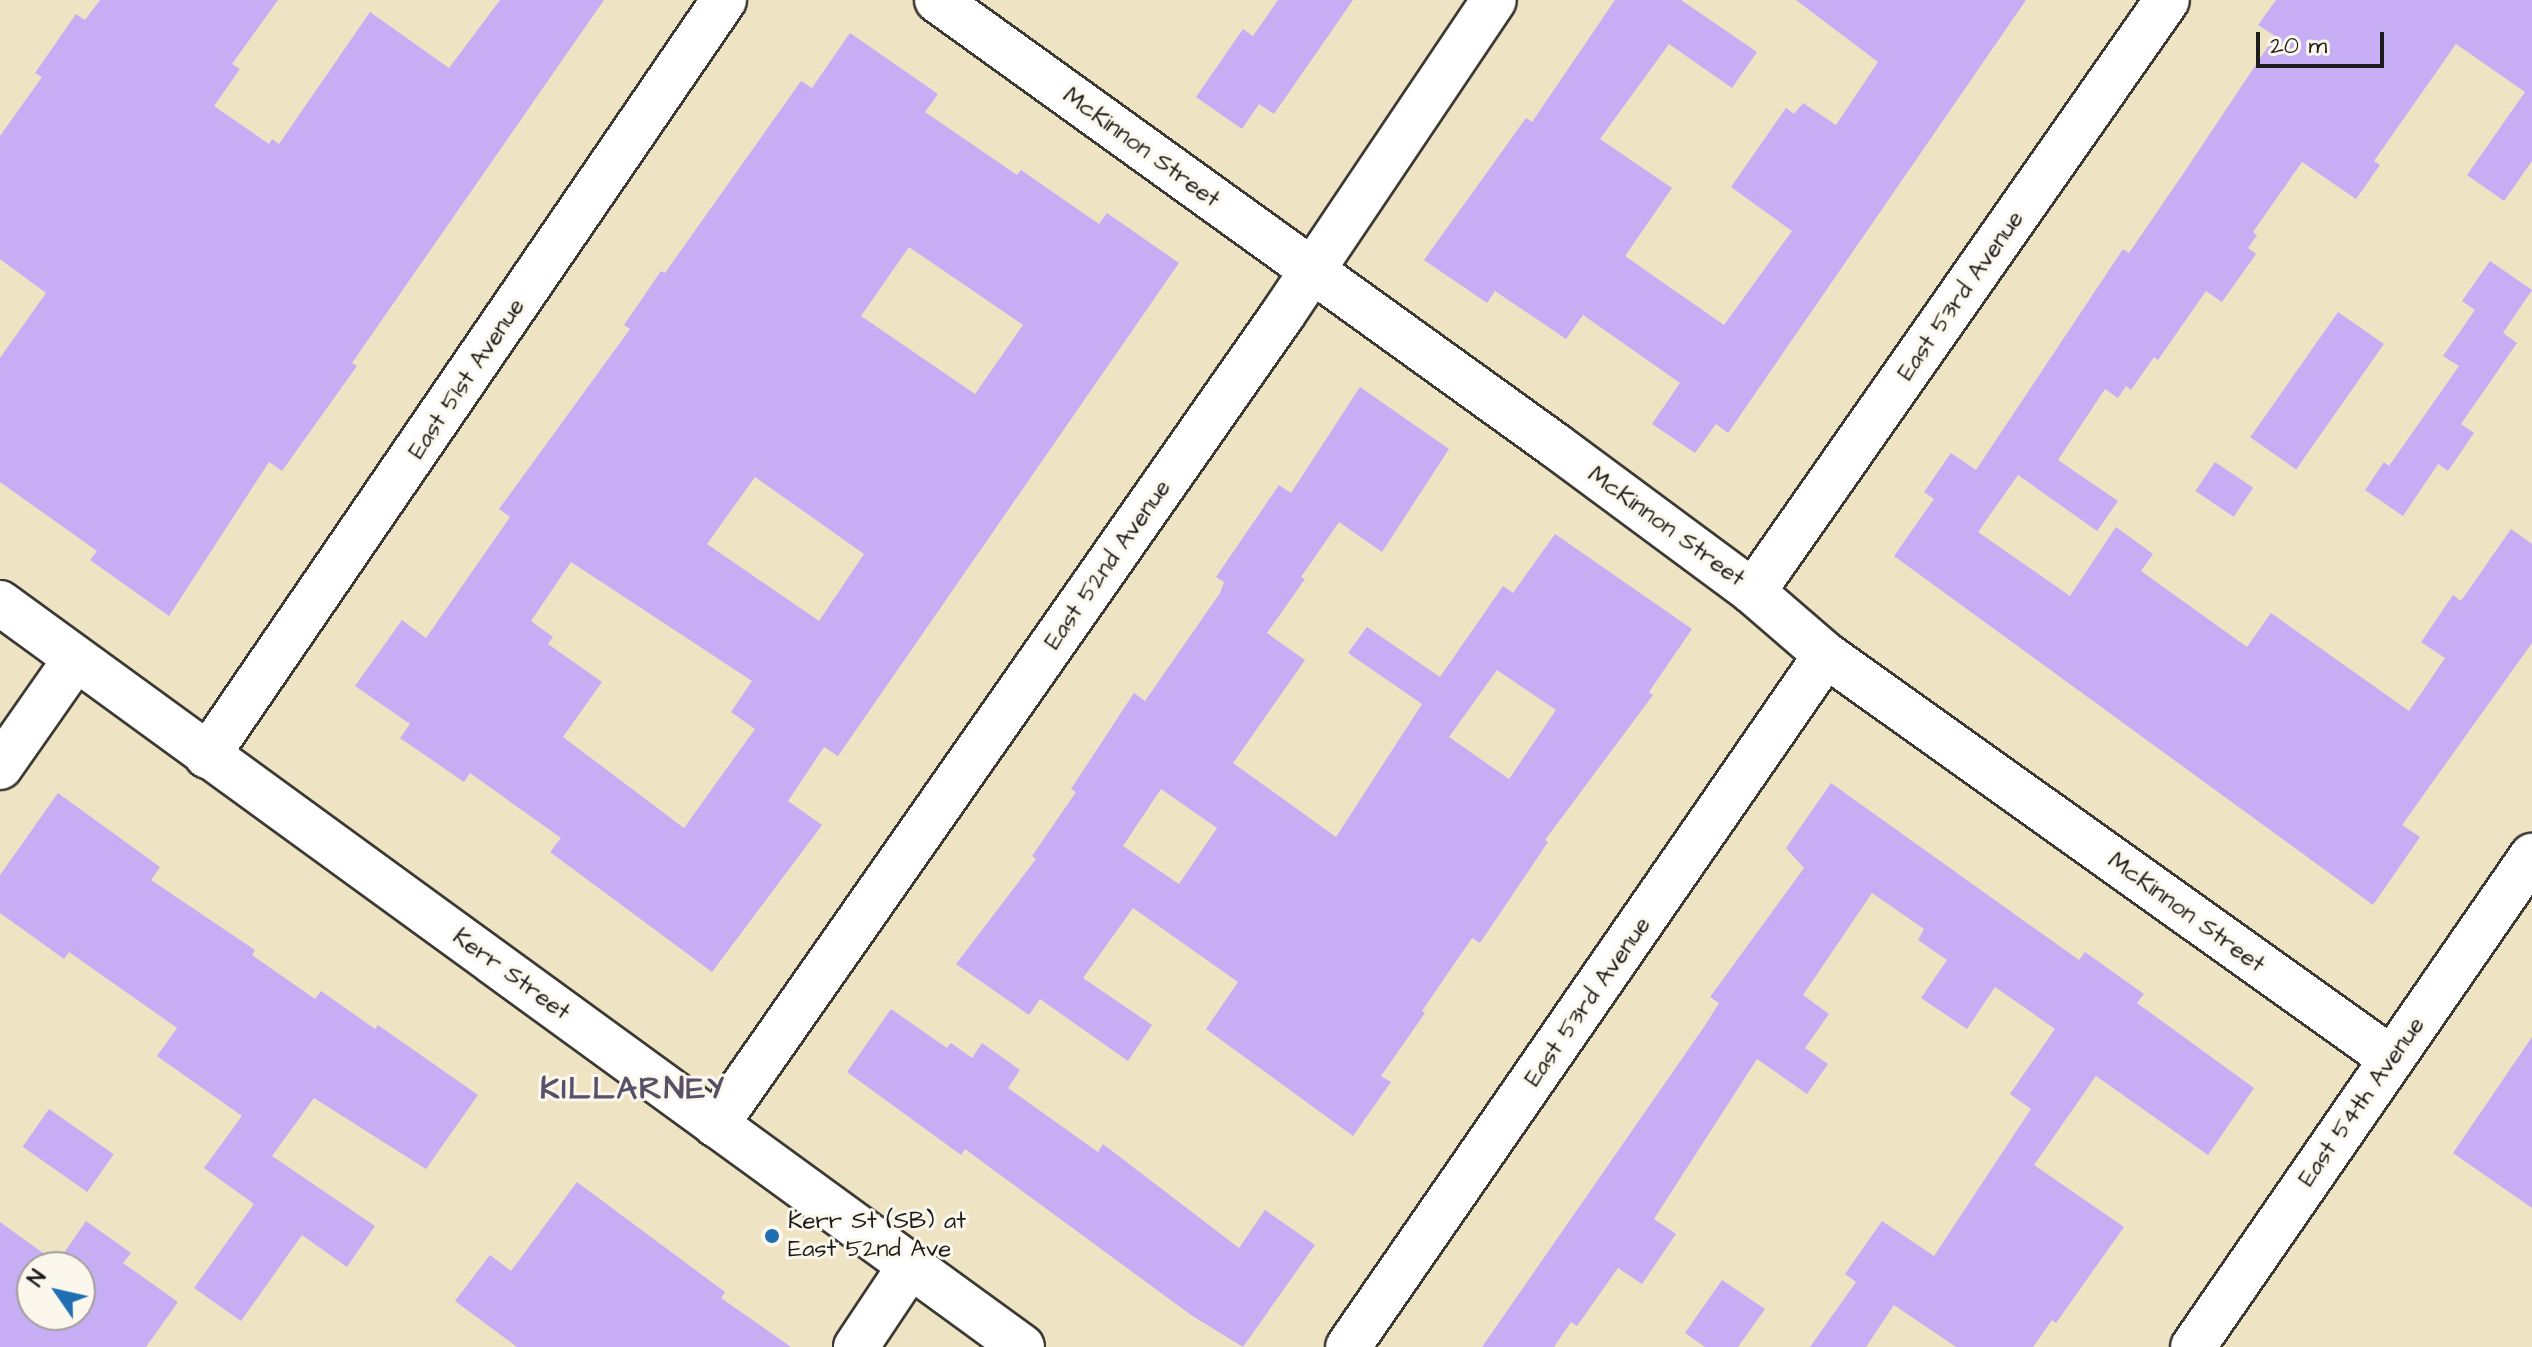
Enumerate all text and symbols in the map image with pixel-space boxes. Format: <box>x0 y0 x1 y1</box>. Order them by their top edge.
scale bar <box>2260 16 2388 66</box>
text: 20 m <box>2270 29 2327 63</box>
street label: McKinnon Street <box>1057 82 1225 214</box>
street label: East 53rd Avenue <box>1892 206 2030 386</box>
street label: East 51st Avenue <box>403 293 531 465</box>
street label: McKinnon Street <box>1582 461 1750 593</box>
street label: East 52nd Avenue <box>1039 475 1177 655</box>
street label: McKinnon Street <box>2102 847 2270 979</box>
street label: East 53rd Avenue <box>1519 912 1657 1092</box>
street label: Kerr Street <box>447 923 575 1027</box>
street label: East 54th Avenue <box>2293 1012 2431 1192</box>
district label: KILLARNEY <box>540 1070 726 1108</box>
place label: Kerr St (SB) at East 52nd Ave <box>788 1208 966 1264</box>
marker: Kerr St (SB) at East 52nd Ave <box>763 1227 781 1245</box>
north arrow <box>16 1251 96 1331</box>
text: N <box>21 1264 54 1293</box>

